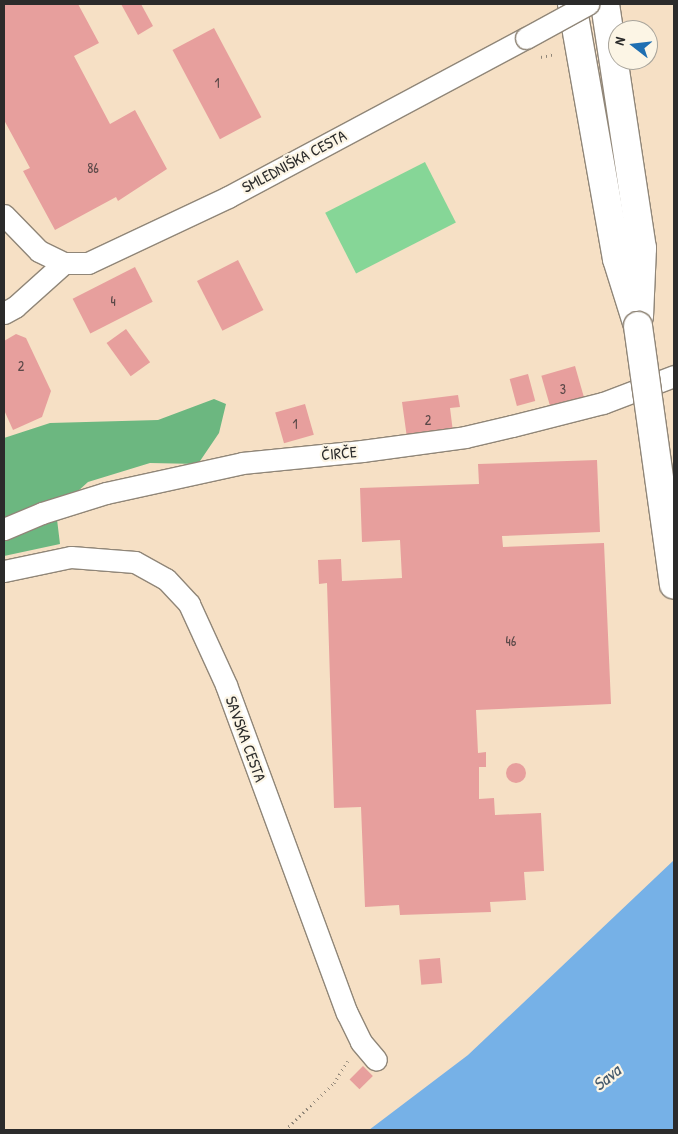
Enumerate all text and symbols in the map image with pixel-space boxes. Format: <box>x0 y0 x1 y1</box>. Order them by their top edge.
north arrow <box>608 20 658 70</box>
text: N <box>609 35 629 47</box>
house number: 1 <box>214 75 220 91</box>
street label: SMLEDNIŠKA CESTA <box>239 125 349 197</box>
house number: 86 <box>87 160 99 176</box>
house number: 4 <box>110 293 116 309</box>
house number: 2 <box>18 358 24 374</box>
house number: 3 <box>560 381 566 397</box>
house number: 2 <box>425 412 431 428</box>
house number: 1 <box>292 416 298 432</box>
street label: ČIRČE <box>320 442 358 464</box>
house number: 46 <box>506 633 516 649</box>
street label: SAVSKA CESTA <box>222 694 270 784</box>
water label: Sava <box>589 1060 625 1096</box>

